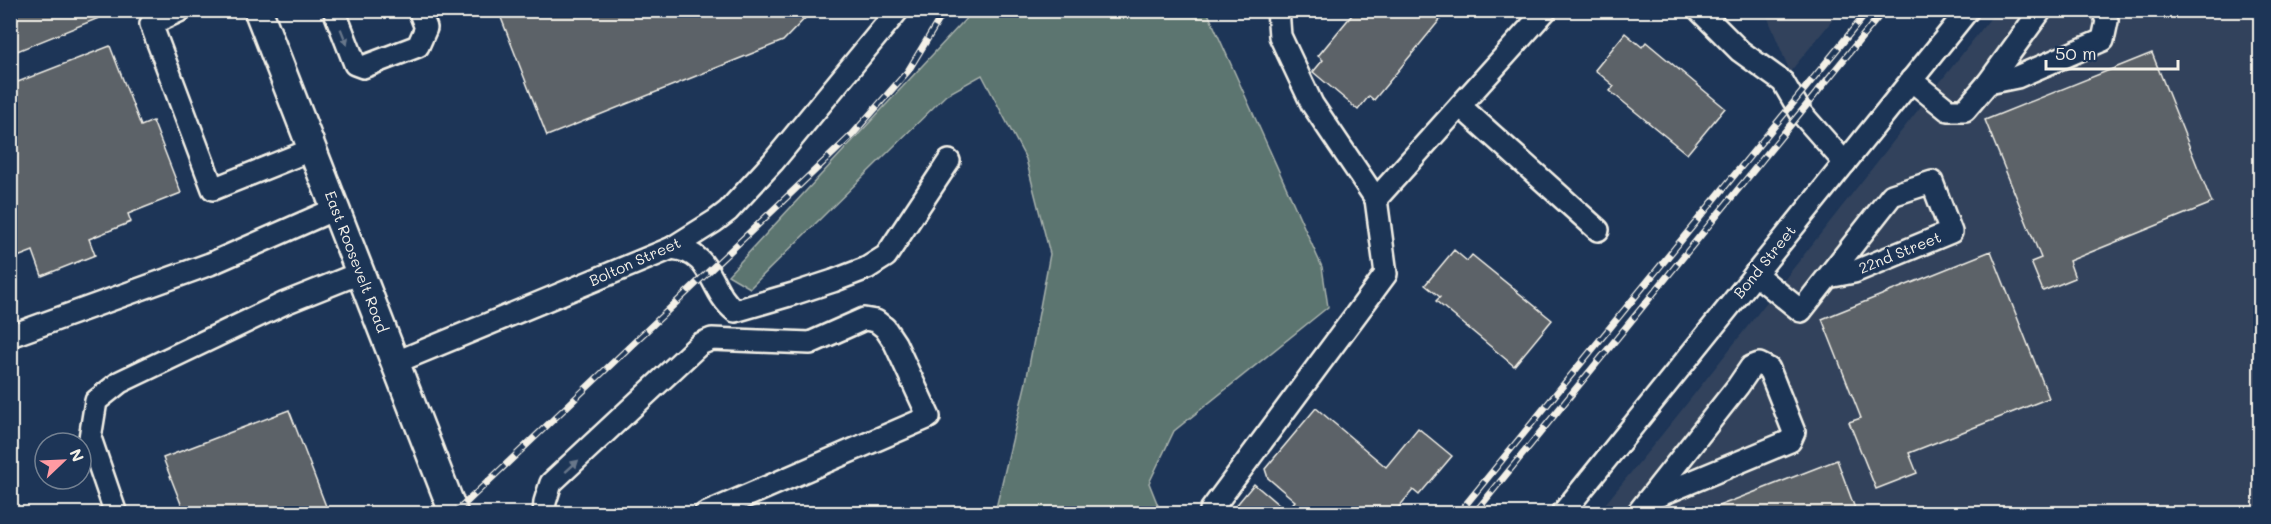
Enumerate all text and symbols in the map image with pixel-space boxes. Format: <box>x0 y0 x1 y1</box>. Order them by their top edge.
one-way arrow <box>340 28 349 46</box>
scale bar <box>2046 33 2178 71</box>
text: 50 m <box>2055 41 2097 65</box>
street label: East Roosevelt Road <box>321 188 393 335</box>
street label: Bond Street <box>1729 221 1800 302</box>
street label: 22nd Street <box>1856 226 1944 278</box>
street label: Bolton Street <box>586 232 684 290</box>
north arrow <box>33 431 93 491</box>
text: N <box>65 445 89 465</box>
one-way arrow <box>564 459 578 473</box>

